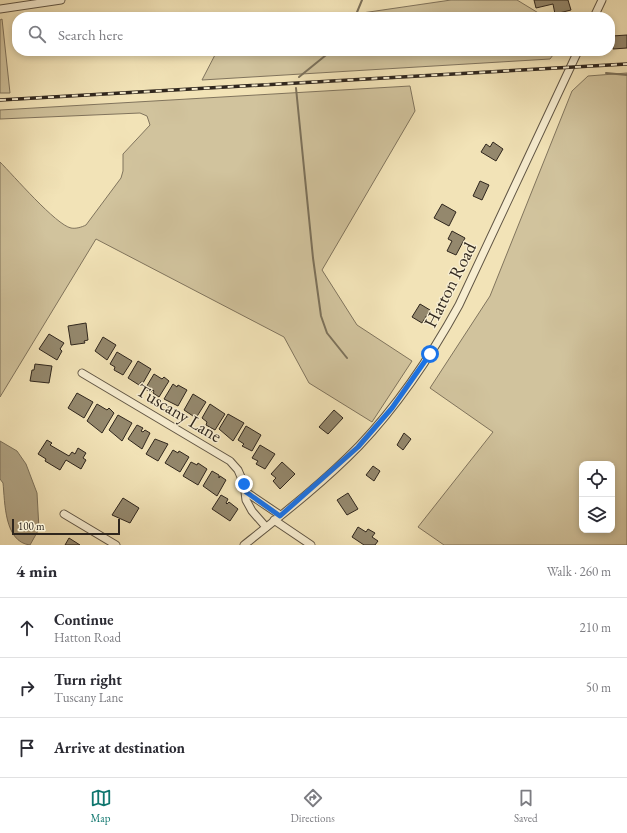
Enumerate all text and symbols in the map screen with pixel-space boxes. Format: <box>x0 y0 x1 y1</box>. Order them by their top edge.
search box <box>12 12 615 56</box>
icon: search <box>26 23 48 45</box>
text: Search here <box>58 25 123 44</box>
street label: Hatton Road <box>418 237 481 331</box>
route start <box>421 345 439 363</box>
street label: Tuscany Lane <box>132 378 226 447</box>
map controls <box>579 461 615 533</box>
button: locate <box>579 461 615 497</box>
route end <box>235 475 253 493</box>
button: layers <box>579 497 615 533</box>
scale bar <box>12 517 120 536</box>
text: 100 m <box>18 519 45 533</box>
text: 4 min <box>16 560 57 582</box>
text: Walk · 260 m <box>547 563 611 580</box>
text: Continue <box>54 610 114 629</box>
icon: ahead <box>16 617 38 639</box>
text: 210 m <box>580 619 611 636</box>
text: Hatton Road <box>54 629 121 646</box>
text: Turn right <box>54 670 122 689</box>
icon: right <box>16 677 38 699</box>
text: 50 m <box>586 679 611 696</box>
text: Tuscany Lane <box>54 689 123 706</box>
icon: arrive <box>16 737 38 759</box>
text: Arrive at destination <box>54 738 185 757</box>
tab: Map <box>90 787 112 825</box>
tab: Directions <box>291 787 335 825</box>
tab: Saved <box>514 787 537 825</box>

